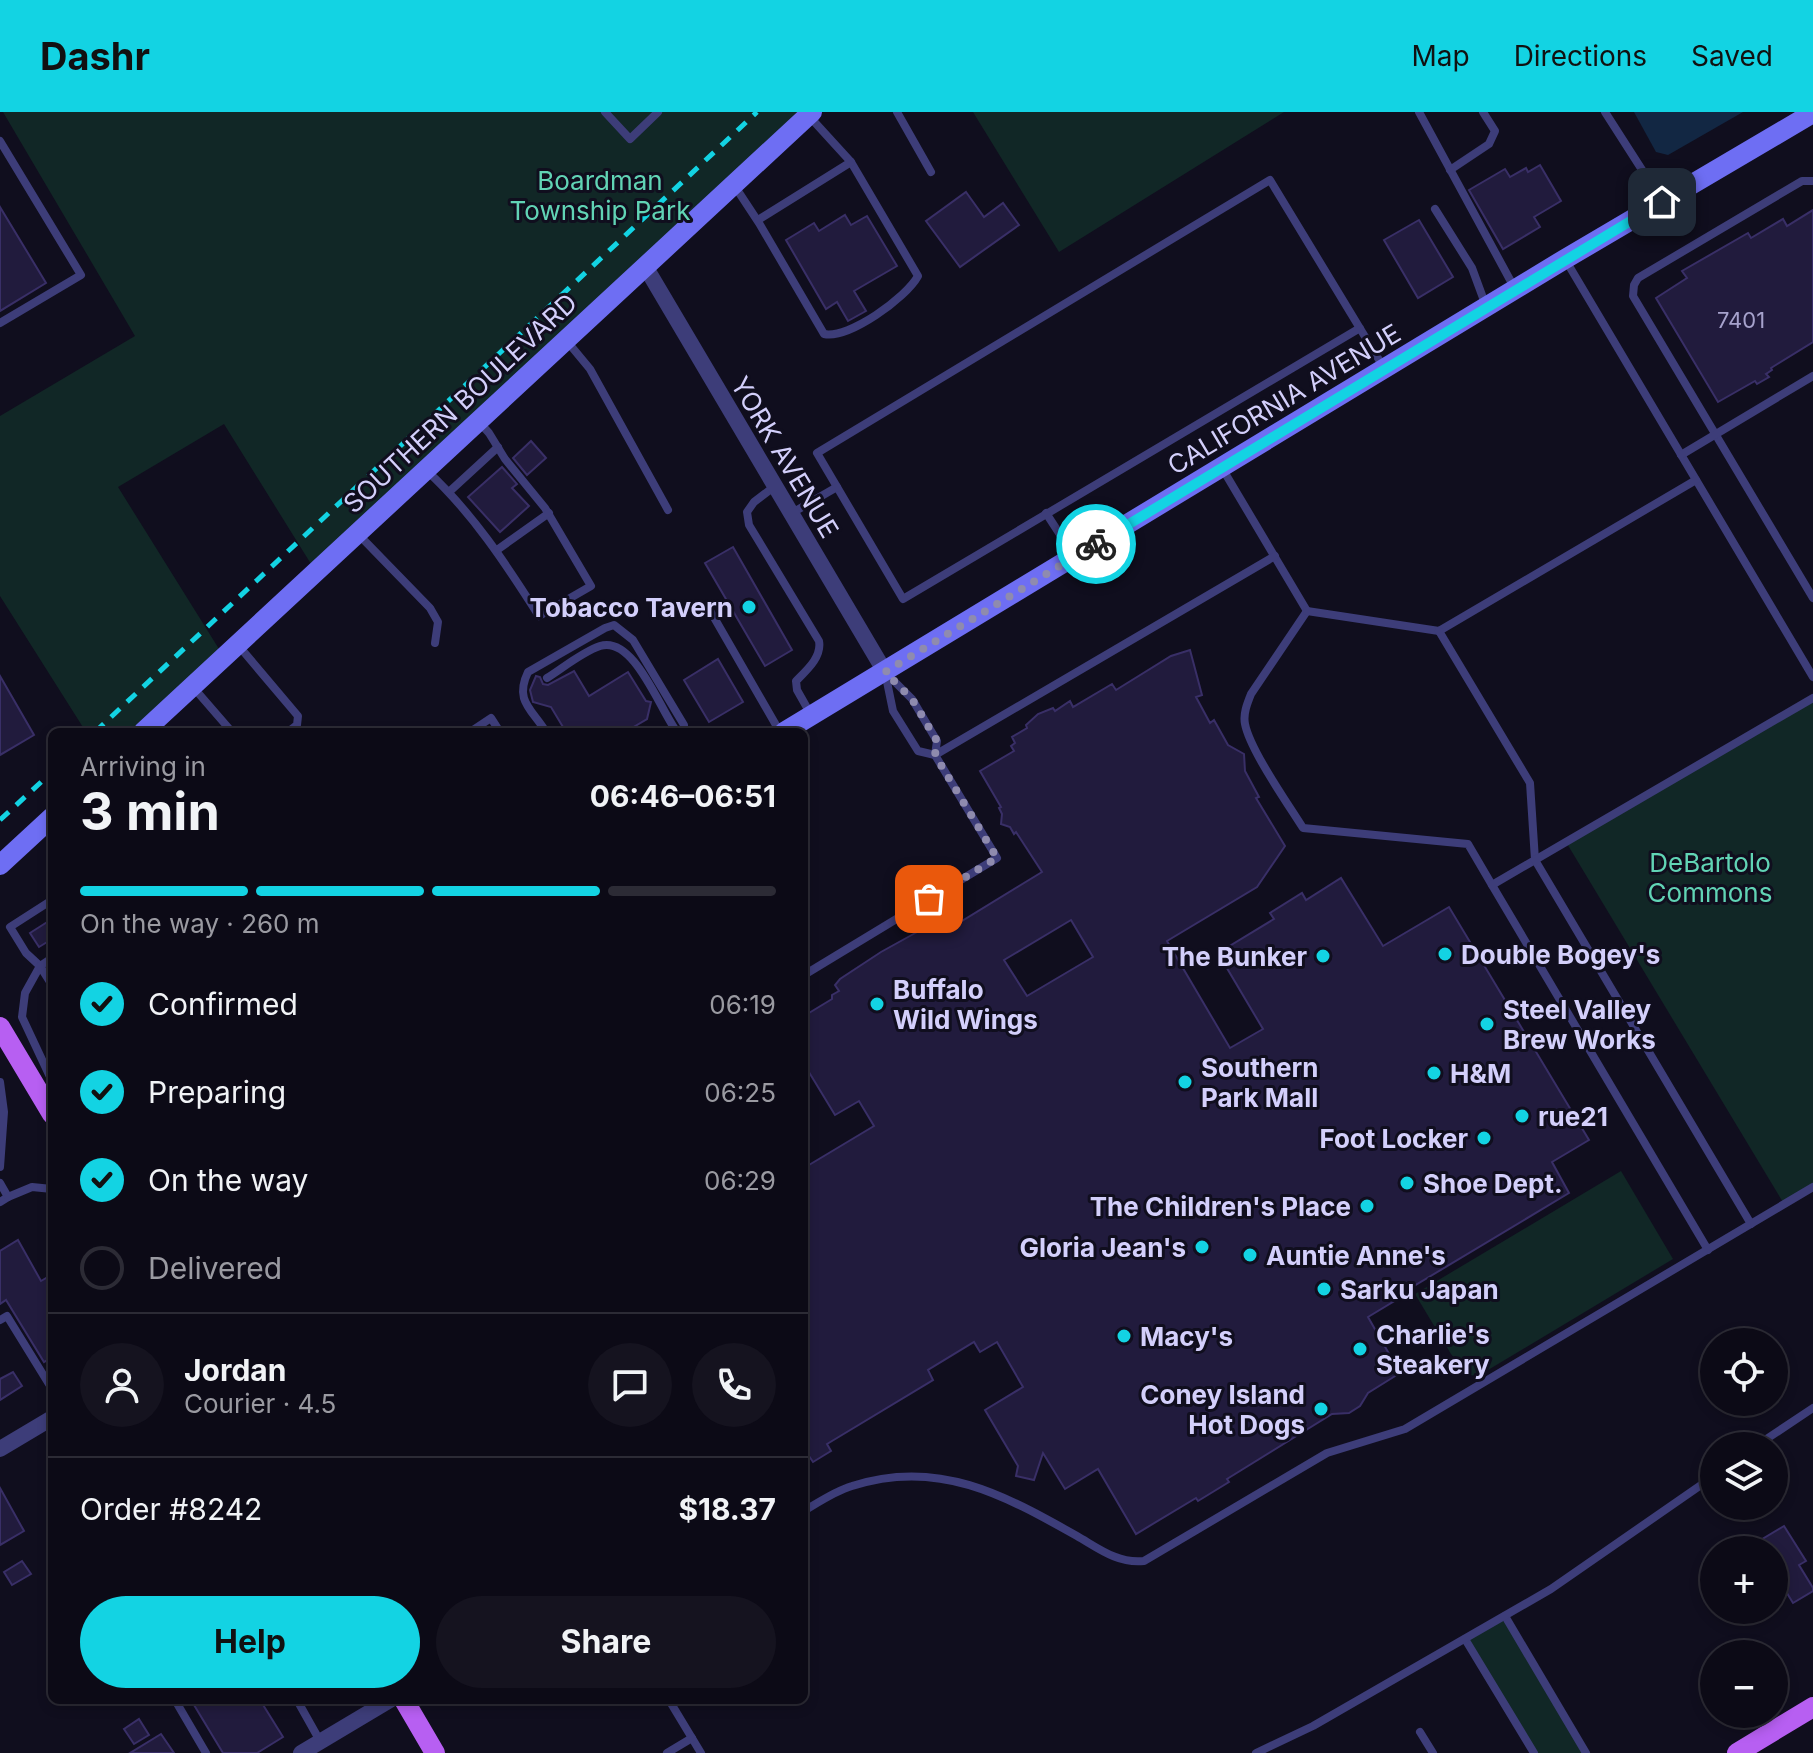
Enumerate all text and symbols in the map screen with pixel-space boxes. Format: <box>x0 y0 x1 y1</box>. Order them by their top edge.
text: Dashr <box>40 33 150 79</box>
text: Map <box>1411 39 1470 73</box>
text: Directions <box>1514 39 1647 73</box>
text: Saved <box>1691 39 1773 73</box>
park label: Boardman Township Park <box>510 165 690 226</box>
pin <box>1628 168 1696 236</box>
icon: home <box>1640 180 1684 224</box>
street label: SOUTHERN BOULEVARD <box>337 287 583 519</box>
house number: 7401 <box>1717 307 1765 333</box>
street label: CALIFORNIA AVENUE <box>1162 317 1406 481</box>
street label: YORK AVENUE <box>725 371 845 543</box>
courier <box>1056 504 1136 584</box>
icon: bike <box>1074 522 1118 566</box>
place label: Tobacco Tavern <box>530 592 733 623</box>
marker: Tobacco Tavern <box>740 598 758 616</box>
text: Arriving in <box>80 751 206 782</box>
text: 06:46–06:51 <box>590 778 776 814</box>
text: 3 min <box>80 780 220 843</box>
park label: DeBartolo Commons <box>1648 847 1772 908</box>
pin <box>895 865 963 933</box>
icon: bag <box>907 877 951 921</box>
text: On the way · 260 m <box>80 908 320 939</box>
place label: Double Bogey's <box>1461 939 1660 970</box>
place label: The Bunker <box>1162 941 1307 972</box>
marker: Double Bogey's <box>1436 945 1454 963</box>
marker: The Bunker <box>1314 947 1332 965</box>
place label: Buffalo Wild Wings <box>893 974 1038 1035</box>
icon: check <box>80 982 124 1026</box>
text: Confirmed <box>148 986 298 1022</box>
text: 06:19 <box>709 989 776 1020</box>
place label: Steel Valley Brew Works <box>1503 994 1656 1055</box>
marker: Buffalo Wild Wings <box>868 995 886 1013</box>
marker: Steel Valley Brew Works <box>1478 1015 1496 1033</box>
place label: Southern Park Mall <box>1201 1052 1318 1113</box>
place label: H&M <box>1450 1058 1511 1089</box>
marker: H&M <box>1425 1064 1443 1082</box>
icon: check <box>80 1070 124 1114</box>
marker: Southern Park Mall <box>1176 1073 1194 1091</box>
text: Preparing <box>148 1074 286 1110</box>
text: 06:25 <box>704 1077 776 1108</box>
place label: rue21 <box>1538 1101 1608 1132</box>
marker: rue21 <box>1513 1107 1531 1125</box>
place label: Foot Locker <box>1319 1123 1468 1154</box>
marker: Foot Locker <box>1475 1129 1493 1147</box>
icon: check <box>80 1158 124 1202</box>
text: On the way <box>148 1162 308 1198</box>
text: 06:29 <box>704 1165 776 1196</box>
place label: Shoe Dept. <box>1423 1168 1563 1199</box>
marker: Shoe Dept. <box>1398 1174 1416 1192</box>
place label: The Children's Place <box>1090 1191 1351 1222</box>
marker: The Children's Place <box>1358 1197 1376 1215</box>
place label: Gloria Jean's <box>1020 1232 1186 1263</box>
marker: Gloria Jean's <box>1193 1238 1211 1256</box>
place label: Auntie Anne's <box>1266 1240 1446 1271</box>
marker: Auntie Anne's <box>1241 1246 1259 1264</box>
text: Delivered <box>148 1250 282 1286</box>
place label: Sarku Japan <box>1340 1274 1499 1305</box>
marker: Sarku Japan <box>1315 1280 1333 1298</box>
place label: Charlie's Steakery <box>1376 1319 1490 1380</box>
place label: Macy's <box>1140 1321 1233 1352</box>
marker: Macy's <box>1115 1327 1133 1345</box>
map controls <box>1700 1328 1788 1728</box>
button: locate <box>1700 1328 1788 1416</box>
marker: Charlie's Steakery <box>1351 1340 1369 1358</box>
button: person <box>80 1343 164 1427</box>
button: chat <box>588 1343 672 1427</box>
button: phone <box>692 1343 776 1427</box>
text: Jordan <box>184 1352 286 1388</box>
place label: Coney Island Hot Dogs <box>1140 1379 1305 1440</box>
text: Courier · 4.5 <box>184 1388 336 1419</box>
marker: Coney Island Hot Dogs <box>1312 1400 1330 1418</box>
button: layers <box>1700 1432 1788 1520</box>
text: Order #8242 <box>80 1491 262 1527</box>
text: $18.37 <box>678 1491 776 1527</box>
button: + <box>1700 1536 1788 1624</box>
button: Help <box>80 1596 420 1688</box>
button: Share <box>436 1596 776 1688</box>
button: − <box>1700 1640 1788 1728</box>

